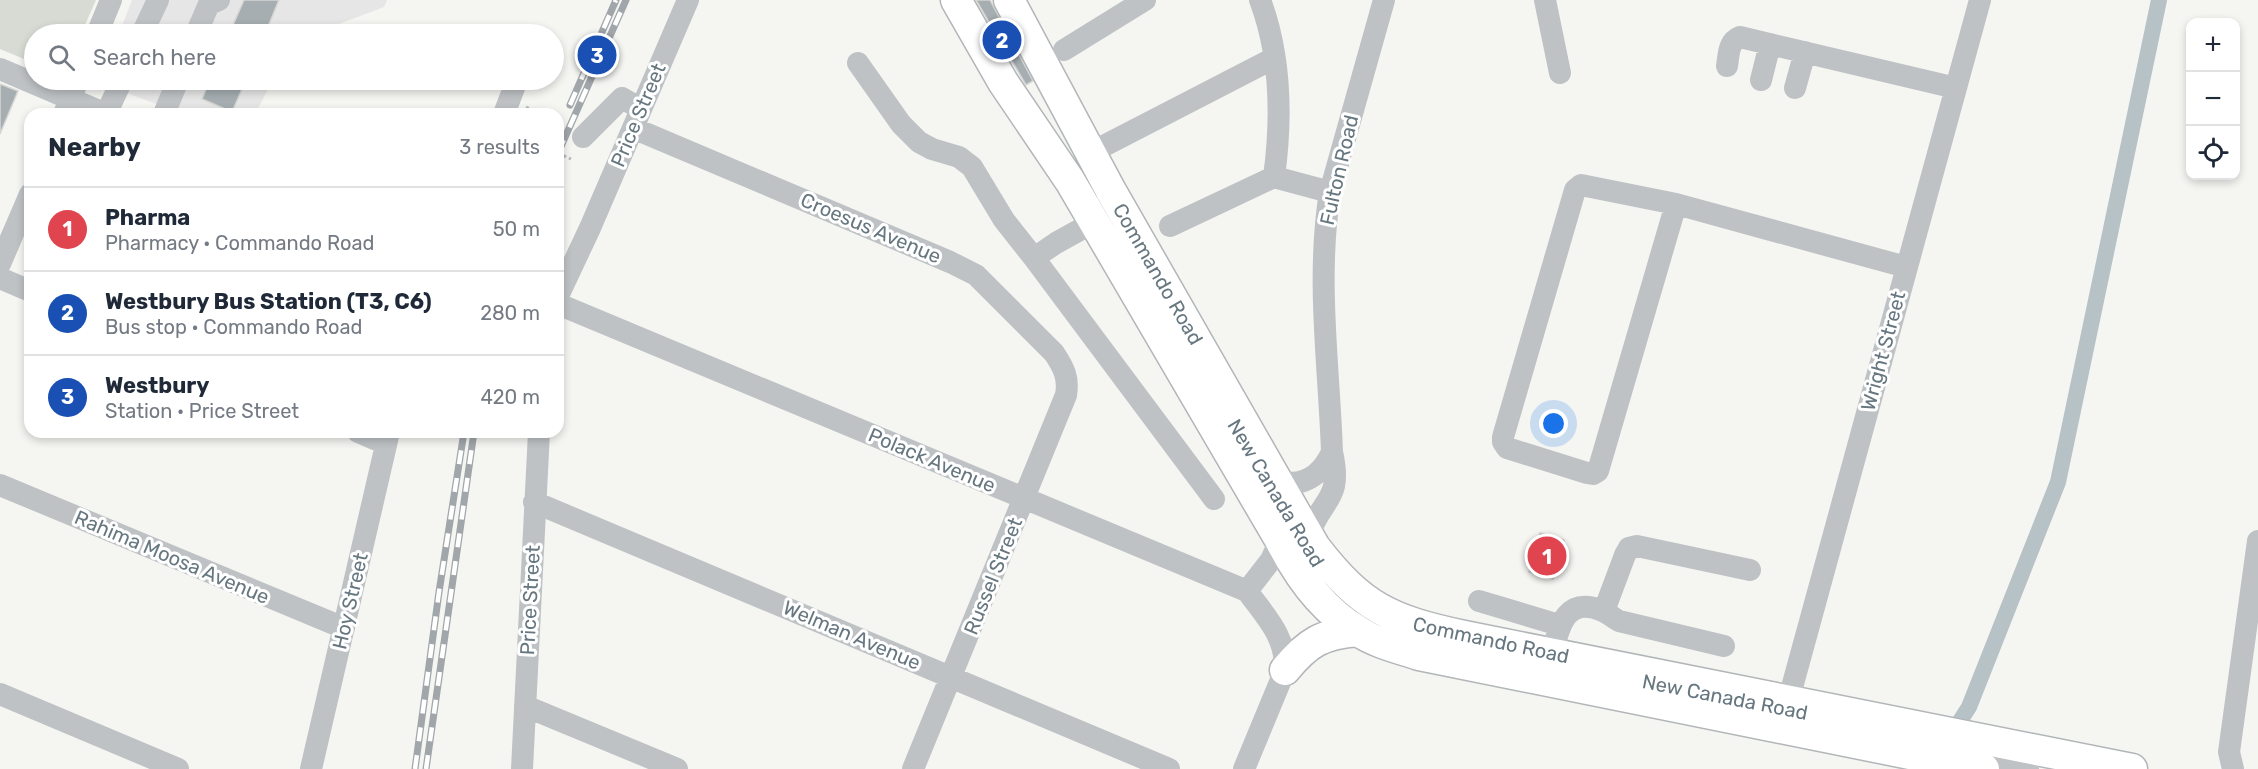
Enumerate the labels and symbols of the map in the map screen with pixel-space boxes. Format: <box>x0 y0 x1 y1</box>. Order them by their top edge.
pin: 2 <box>982 18 1022 63</box>
pin: 3 <box>578 32 616 78</box>
street label: Price Street <box>605 59 671 170</box>
street label: Fulton Road <box>1315 113 1363 227</box>
street label: Croesus Avenue <box>797 188 945 268</box>
street label: Commando Road <box>1108 199 1208 349</box>
street label: Wright Street <box>1856 288 1911 413</box>
your location <box>1539 409 1568 438</box>
street label: New Canada Road <box>1222 415 1330 571</box>
street label: Polack Avenue <box>865 422 999 498</box>
street label: Rahima Moosa Avenue <box>71 505 273 609</box>
street label: Russel Street <box>959 514 1027 638</box>
pin: 1 <box>1528 534 1566 578</box>
street label: Price Street <box>515 544 545 656</box>
street label: Hoy Street <box>327 550 373 652</box>
street label: Welman Avenue <box>780 595 924 675</box>
street label: Commando Road <box>1411 612 1571 668</box>
street label: New Canada Road <box>1640 669 1810 725</box>

